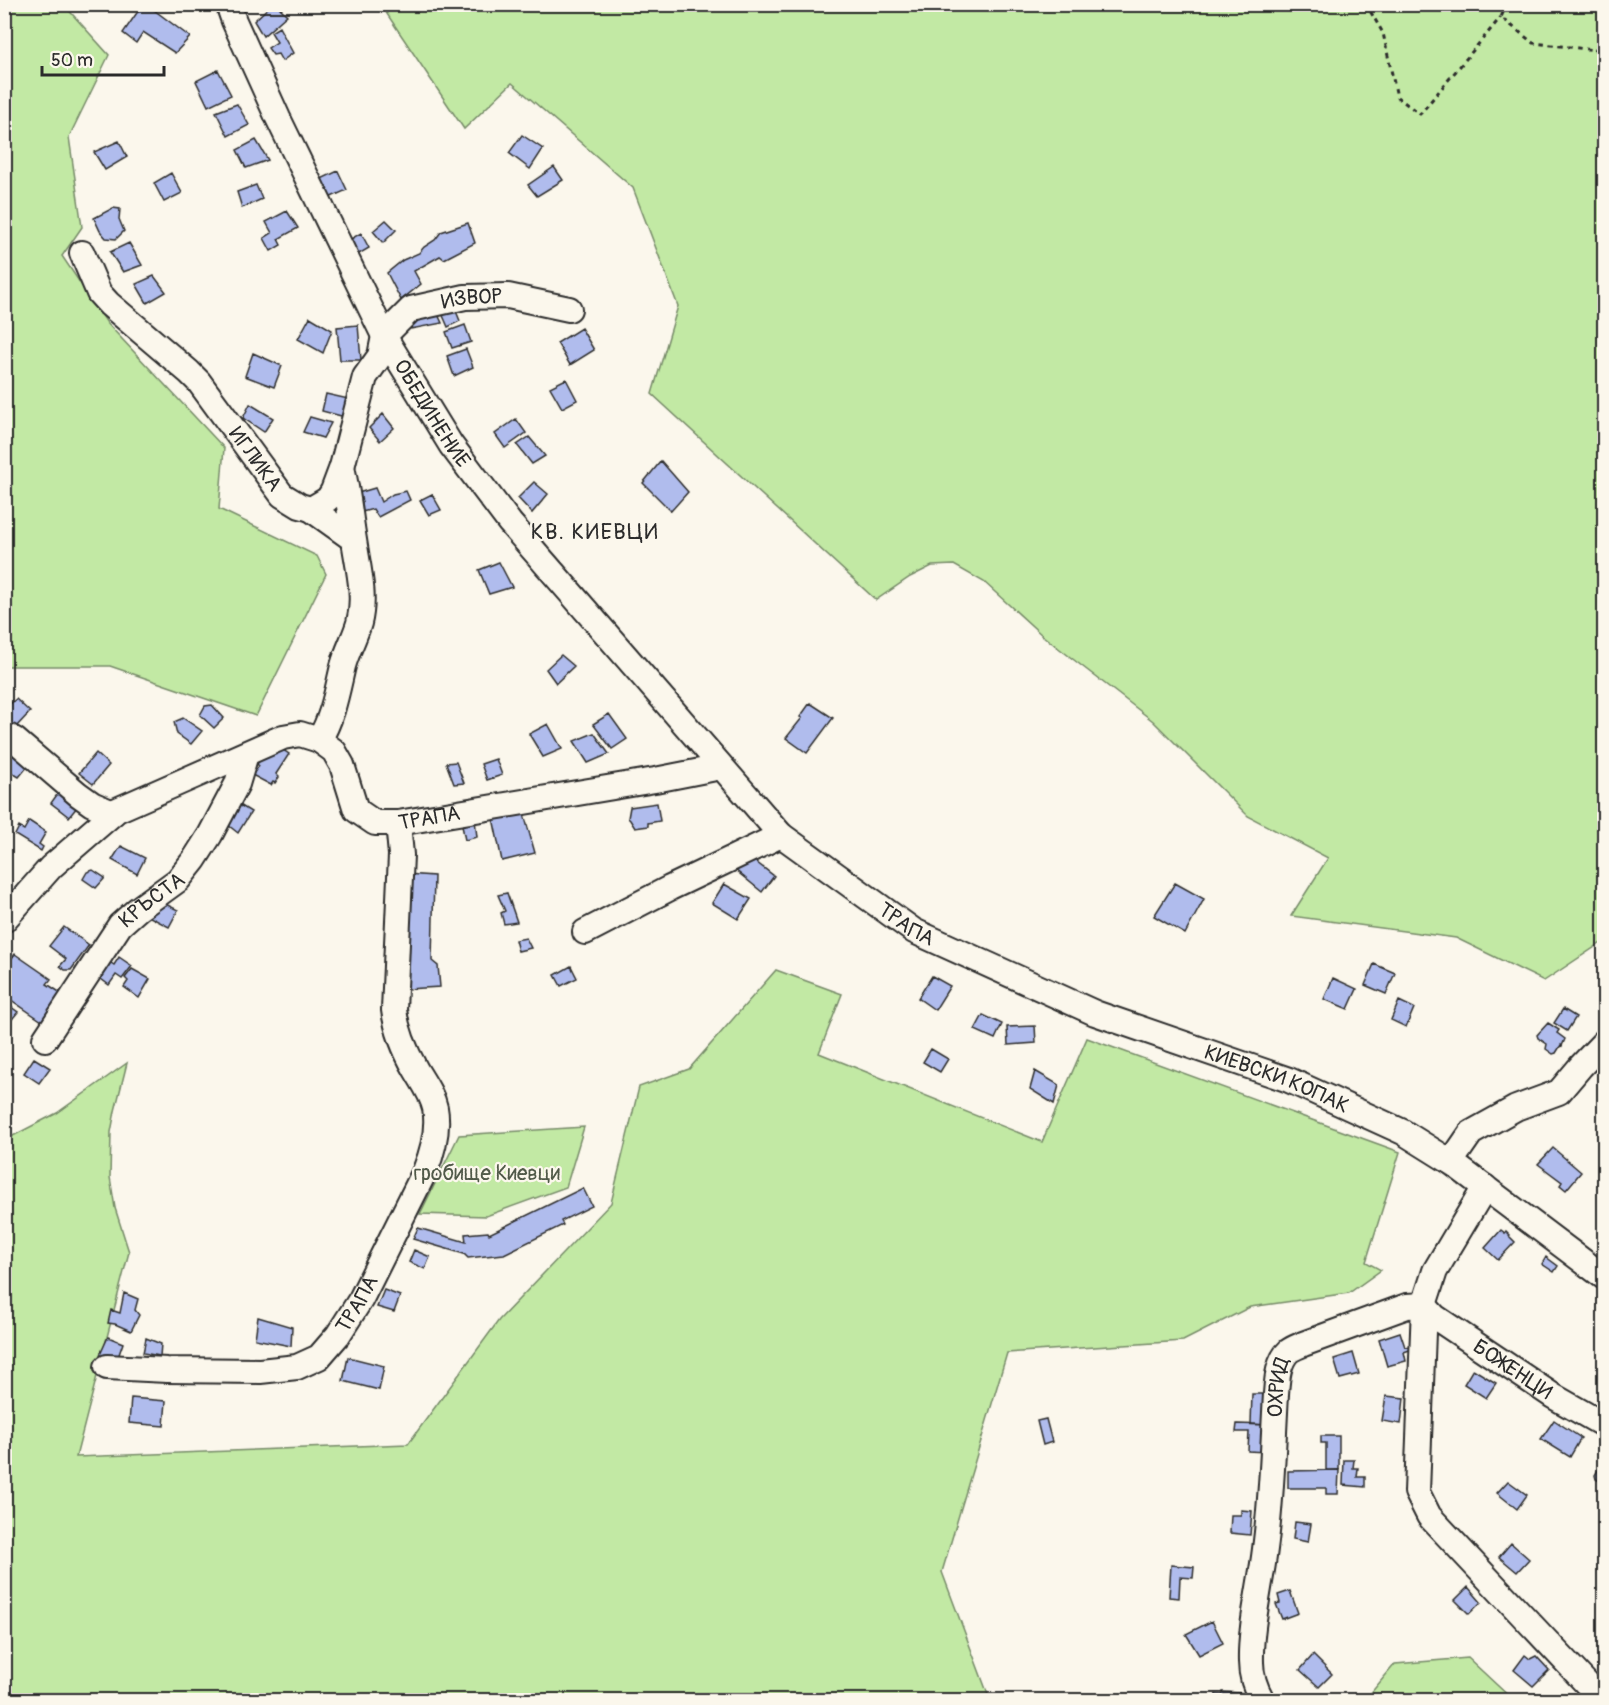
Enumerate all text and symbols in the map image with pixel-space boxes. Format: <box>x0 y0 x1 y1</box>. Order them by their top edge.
scale bar <box>42 39 164 77</box>
text: 50 m <box>51 49 93 72</box>
street label: ИЗВОР <box>439 283 503 315</box>
street label: ОБЕДИНЕНИЕ <box>388 354 477 473</box>
street label: ИГЛИКА <box>223 421 288 497</box>
district label: КВ. КИЕВЦИ <box>531 518 659 546</box>
street label: ТРАПА <box>396 799 462 836</box>
street label: КРЪСТА <box>113 866 190 934</box>
street label: ТРАПА <box>873 896 939 952</box>
street label: КИЕВСКИ КОПАК <box>1201 1038 1354 1119</box>
park label: гробище Киевци <box>414 1160 560 1187</box>
street label: ТРАПА <box>330 1271 384 1338</box>
street label: БОЖЕНЦИ <box>1468 1333 1558 1405</box>
street label: ОХРИД <box>1261 1353 1296 1418</box>

